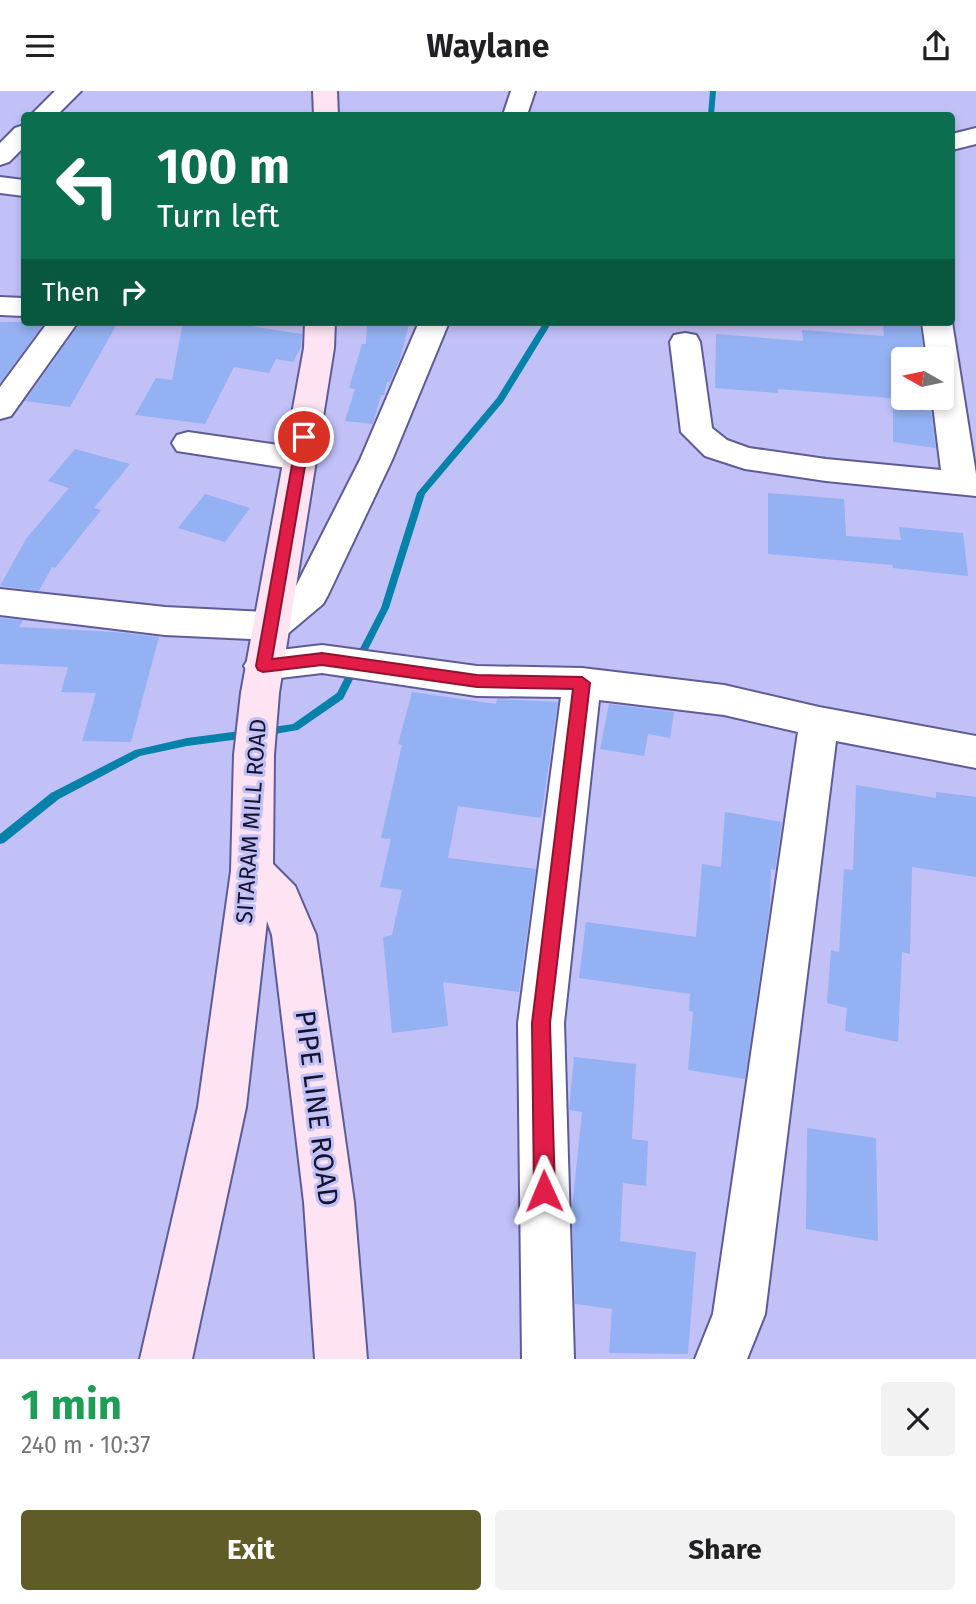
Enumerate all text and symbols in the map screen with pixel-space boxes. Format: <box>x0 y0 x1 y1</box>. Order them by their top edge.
icon: menu <box>21 27 59 65</box>
text: Waylane <box>427 27 549 65</box>
icon: share <box>917 27 955 65</box>
text: 100 m <box>157 137 290 196</box>
icon: left <box>42 140 133 231</box>
text: Turn left <box>157 197 279 235</box>
icon: right <box>114 273 152 311</box>
text: Then <box>42 277 100 308</box>
north arrow <box>891 347 954 409</box>
map controls <box>891 347 954 410</box>
pin <box>274 407 334 467</box>
icon: arrive <box>285 418 323 456</box>
street label: SITARAM MILL ROAD <box>230 718 272 924</box>
street label: PIPE LINE ROAD <box>289 1008 345 1208</box>
position arrow <box>507 1154 581 1228</box>
text: 1 min <box>21 1380 122 1430</box>
button: close <box>881 1382 955 1456</box>
text: 240 m · 10:37 <box>21 1431 150 1459</box>
button: Exit <box>21 1510 481 1590</box>
button: Share <box>495 1510 955 1590</box>

